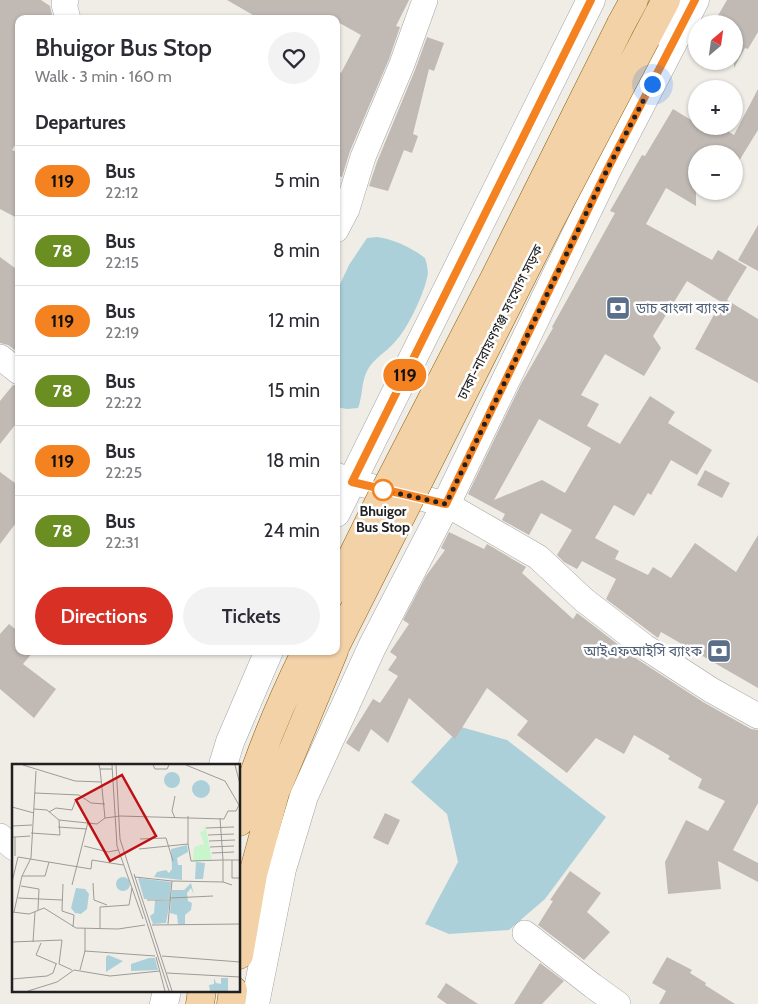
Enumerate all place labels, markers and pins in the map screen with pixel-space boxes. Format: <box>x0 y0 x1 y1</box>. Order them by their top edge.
bank icon: ডাচ বাংলা ব্যাংক <box>605 295 631 321</box>
place label: ডাচ বাংলা ব্যাংক <box>635 299 730 317</box>
marker: Bhuigor Bus Stop <box>372 479 394 501</box>
place label: Bhuigor Bus Stop <box>356 502 410 536</box>
bank icon: আইএফআইসি ব্যাংক <box>706 638 732 664</box>
place label: আইএফআইসি ব্যাংক <box>583 642 703 660</box>

